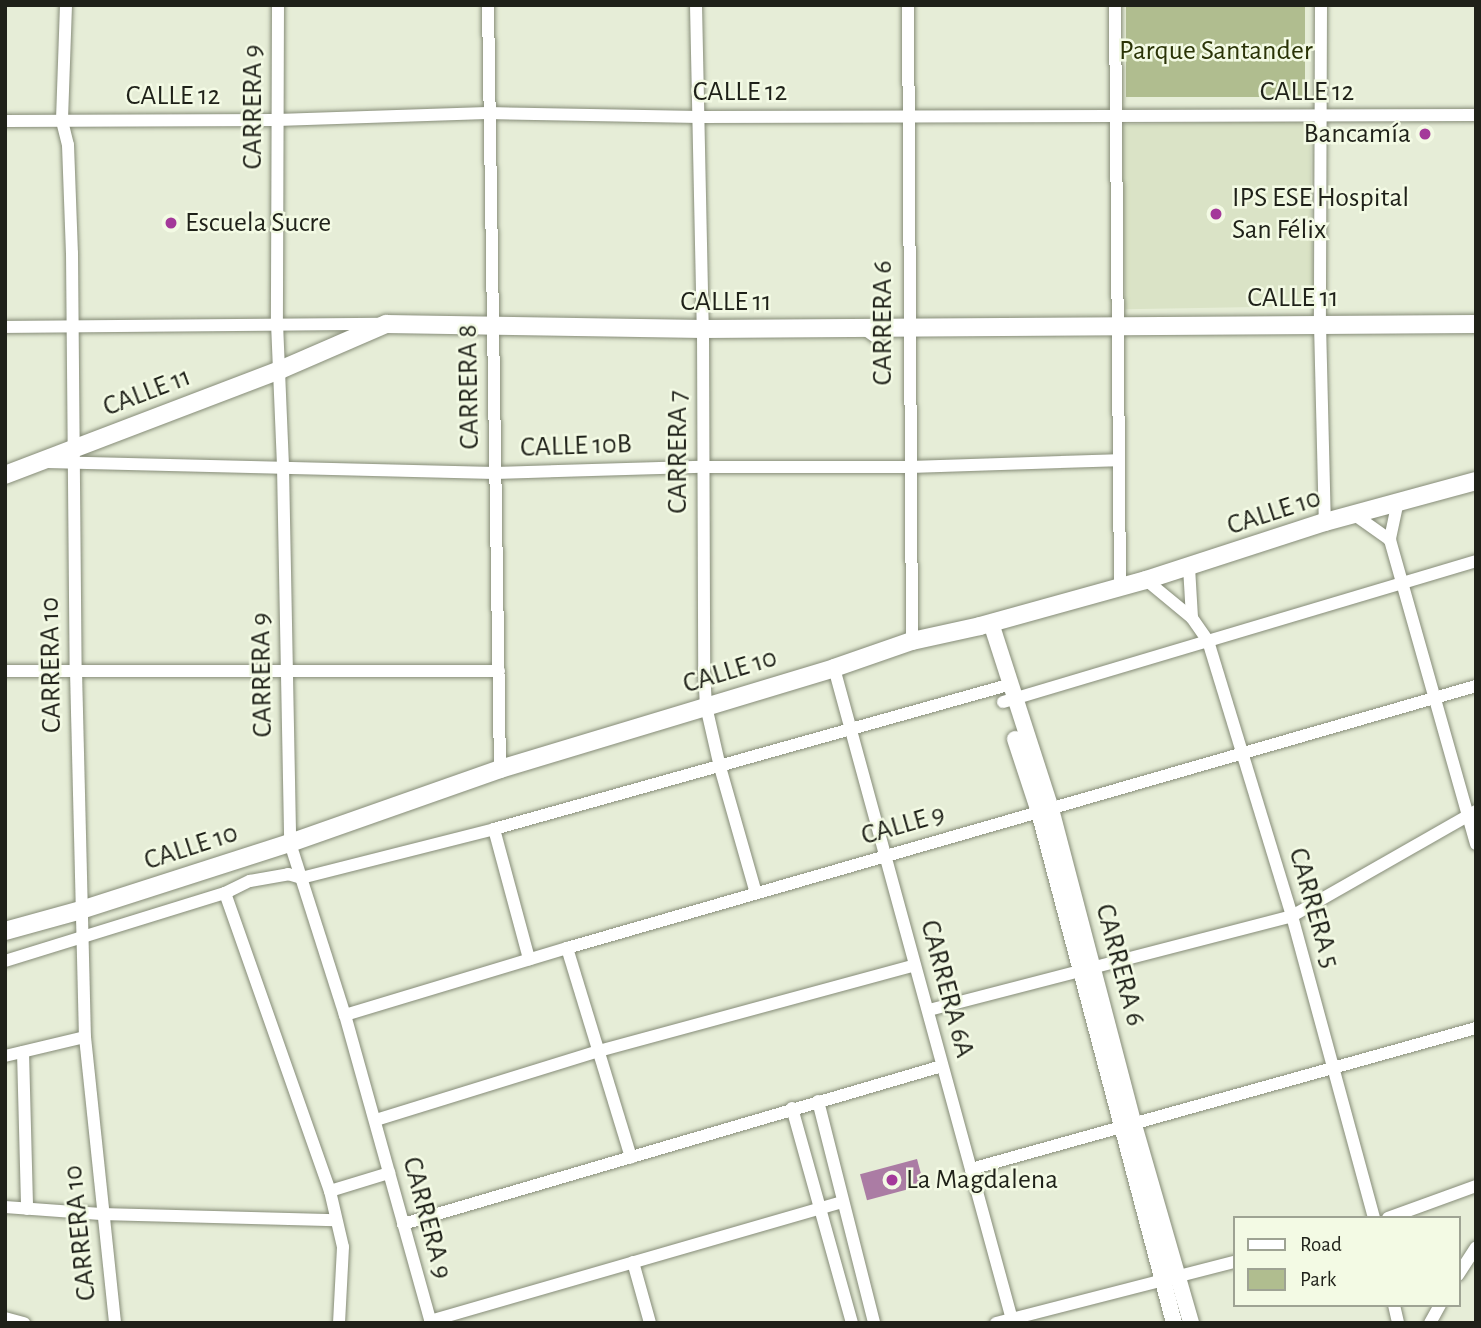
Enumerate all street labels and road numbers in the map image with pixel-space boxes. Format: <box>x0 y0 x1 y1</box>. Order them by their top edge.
street label: CARRERA 9 <box>236 45 270 169</box>
street label: CALLE 12 <box>693 75 787 109</box>
street label: CALLE 12 <box>1260 75 1354 109</box>
street label: CALLE 12 <box>126 79 220 113</box>
street label: CARRERA 6 <box>866 261 900 385</box>
street label: CALLE 11 <box>1247 281 1339 315</box>
street label: CALLE 11 <box>680 285 772 319</box>
street label: CARRERA 8 <box>451 324 487 450</box>
street label: CALLE 11 <box>98 360 196 424</box>
street label: CARRERA 7 <box>661 390 695 514</box>
street label: CALLE 10B <box>520 427 632 465</box>
street label: CALLE 10 <box>1223 481 1325 543</box>
street label: CARRERA 10 <box>33 597 69 733</box>
street label: CARRERA 9 <box>244 612 280 738</box>
street label: CALLE 10 <box>679 641 781 701</box>
street label: CALLE 9 <box>857 797 949 853</box>
street label: CALLE 10 <box>140 816 242 878</box>
street label: CARRERA 5 <box>1281 844 1347 972</box>
street label: CARRERA 6 <box>1088 900 1152 1030</box>
street label: CARRERA 6A <box>913 917 981 1061</box>
street label: CARRERA 9 <box>395 1153 459 1283</box>
street label: CARRERA 10 <box>56 1164 104 1302</box>

